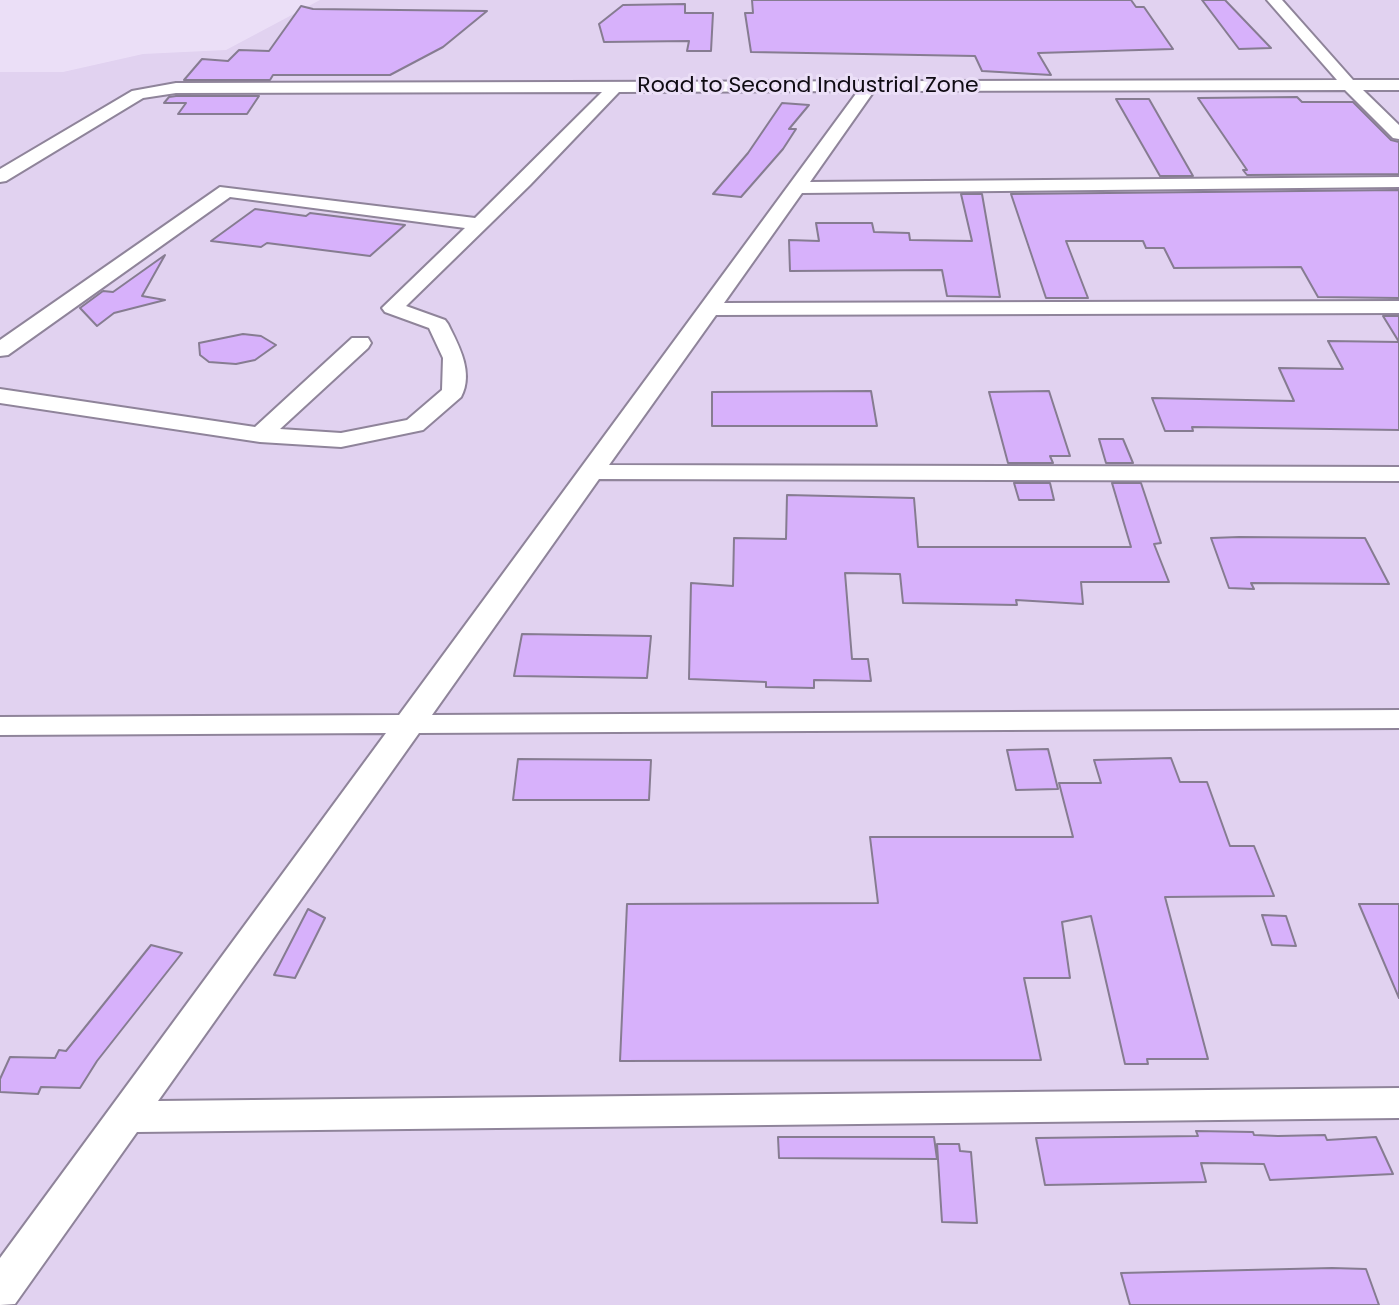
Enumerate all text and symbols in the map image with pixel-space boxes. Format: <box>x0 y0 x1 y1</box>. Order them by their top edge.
street label: Road to Second Industrial Zone <box>637 73 979 99</box>

